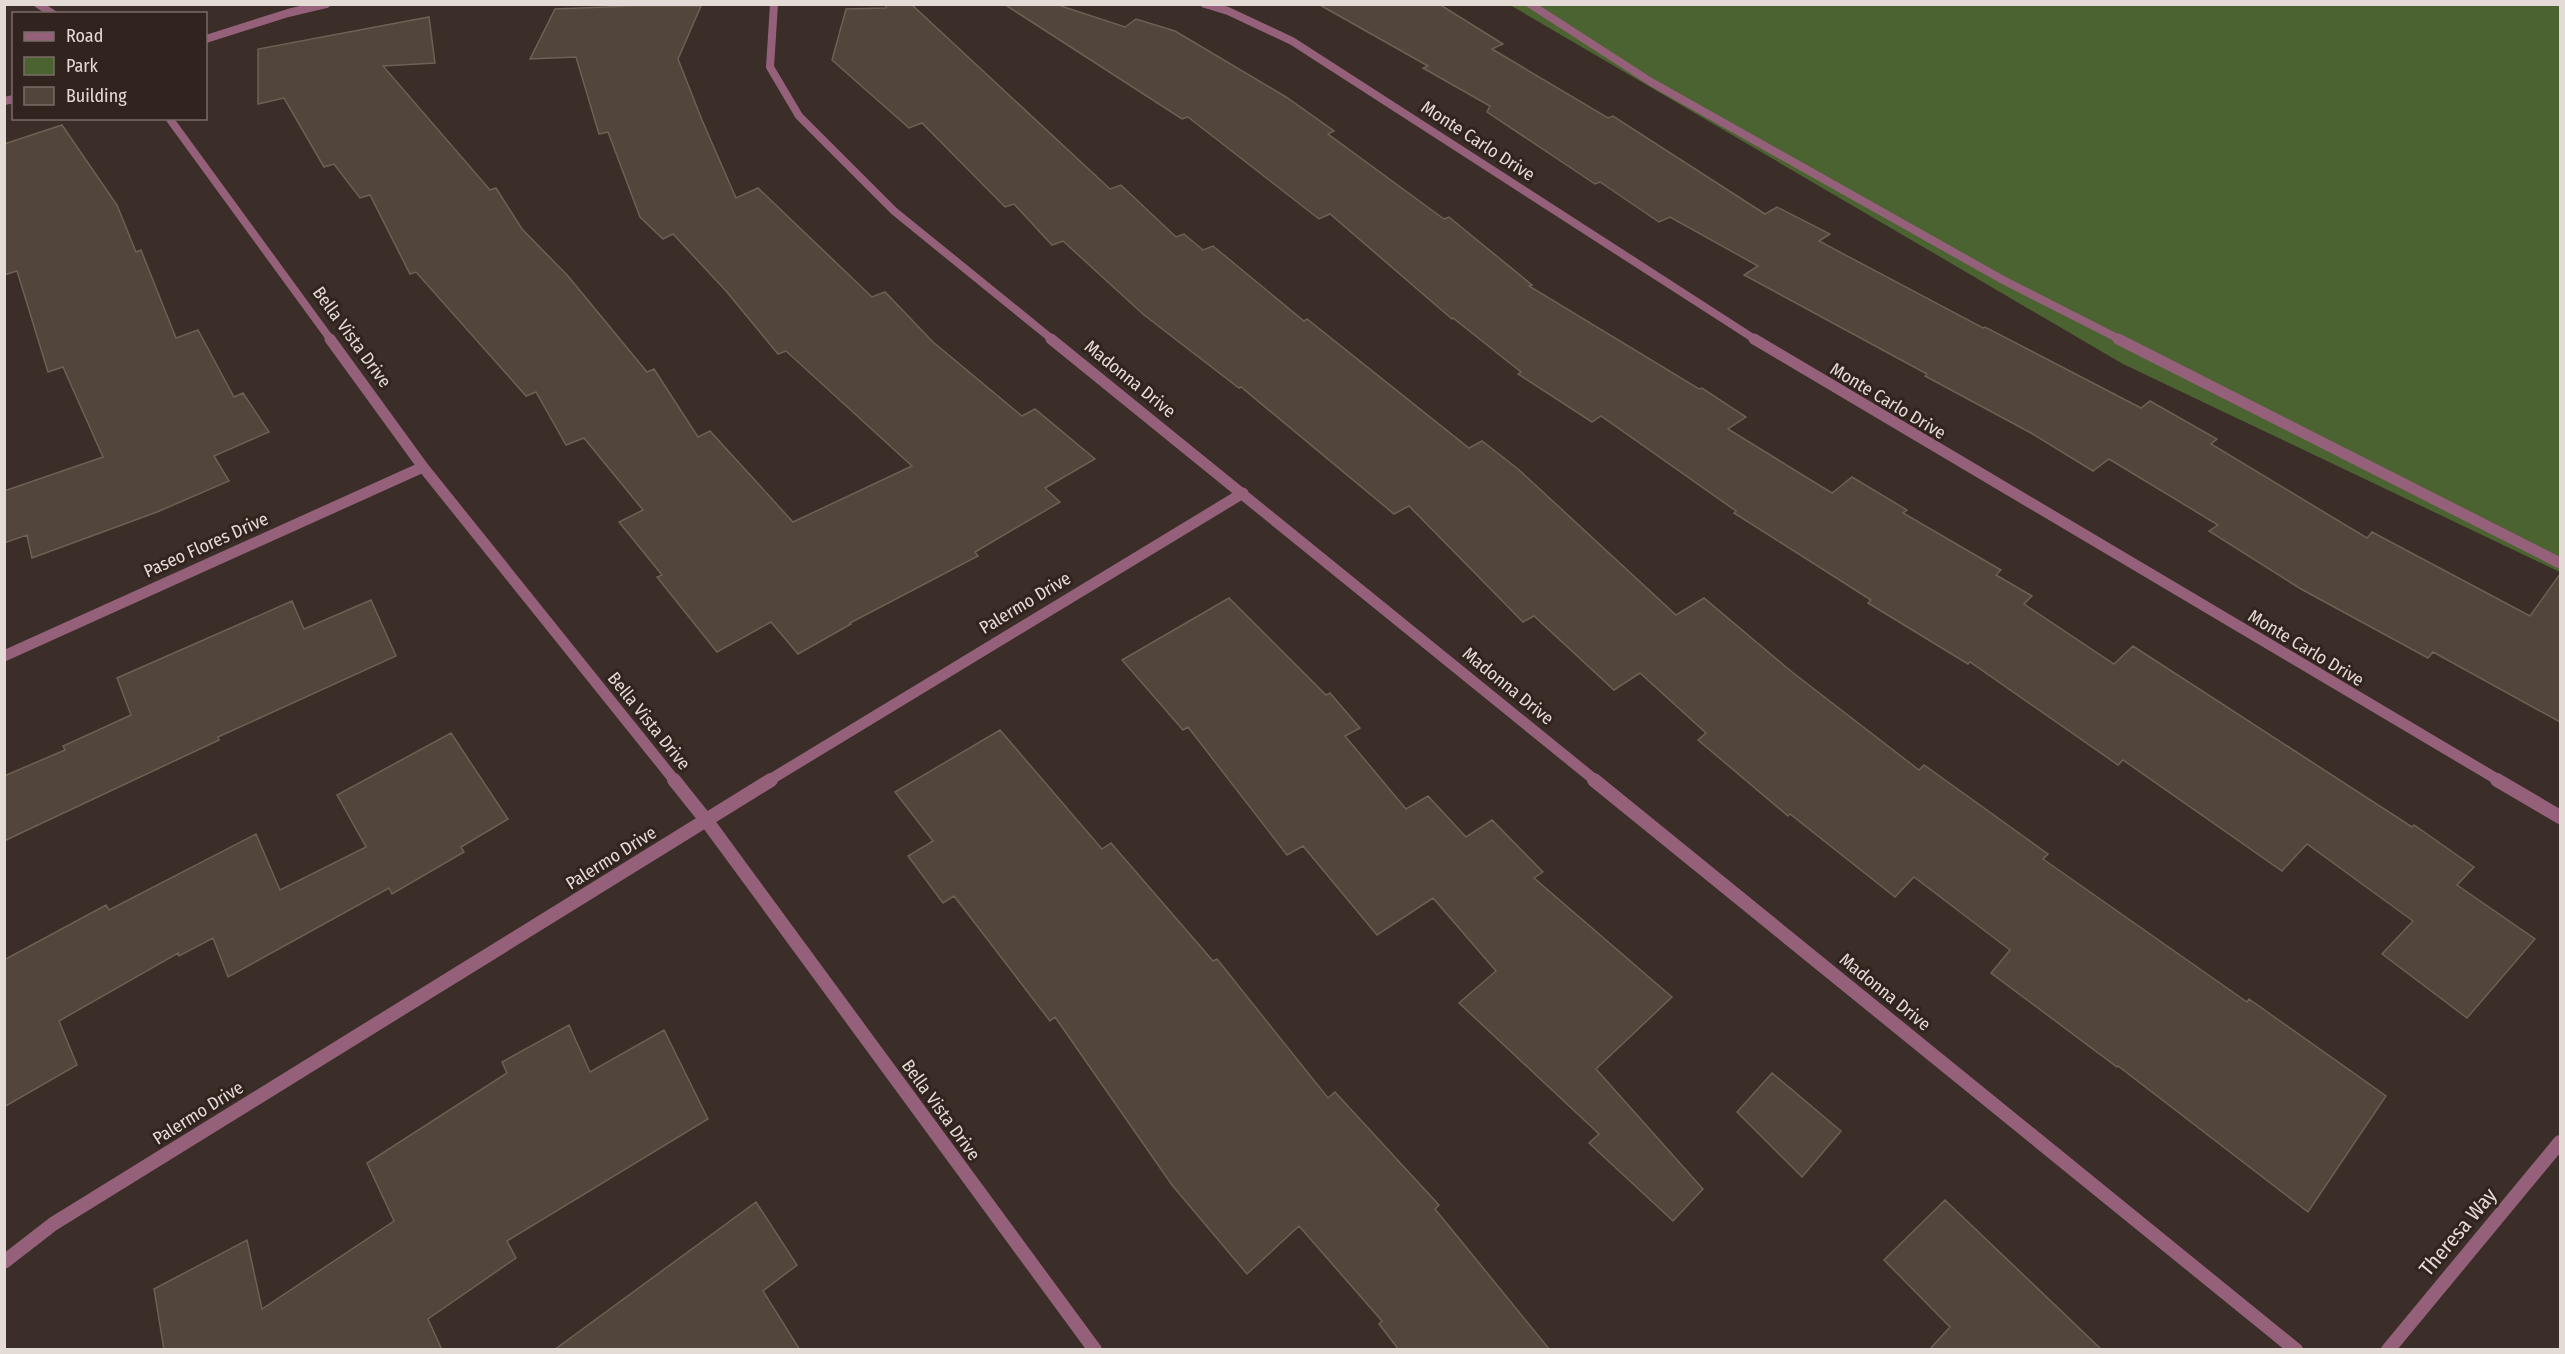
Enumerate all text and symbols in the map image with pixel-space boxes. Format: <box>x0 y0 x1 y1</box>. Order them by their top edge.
legend <box>12 12 207 120</box>
text: Road <box>66 25 103 47</box>
text: Park <box>66 55 99 77</box>
text: Building <box>66 85 127 107</box>
street label: Monte Carlo Drive <box>1417 96 1539 186</box>
street label: Bella Vista Drive <box>308 282 396 392</box>
street label: Madonna Drive <box>1080 336 1180 422</box>
street label: Monte Carlo Drive <box>1826 358 1950 444</box>
street label: Paseo Flores Drive <box>140 508 272 582</box>
street label: Palermo Drive <box>975 567 1075 639</box>
street label: Monte Carlo Drive <box>2244 605 2368 691</box>
street label: Madonna Drive <box>1458 643 1558 729</box>
street label: Bella Vista Drive <box>603 668 695 774</box>
street label: Palermo Drive <box>562 821 660 895</box>
street label: Madonna Drive <box>1835 949 1935 1035</box>
street label: Bella Vista Drive <box>897 1055 985 1165</box>
street label: Palermo Drive <box>149 1076 247 1150</box>
street label: Theresa Way <box>2414 1182 2503 1281</box>

